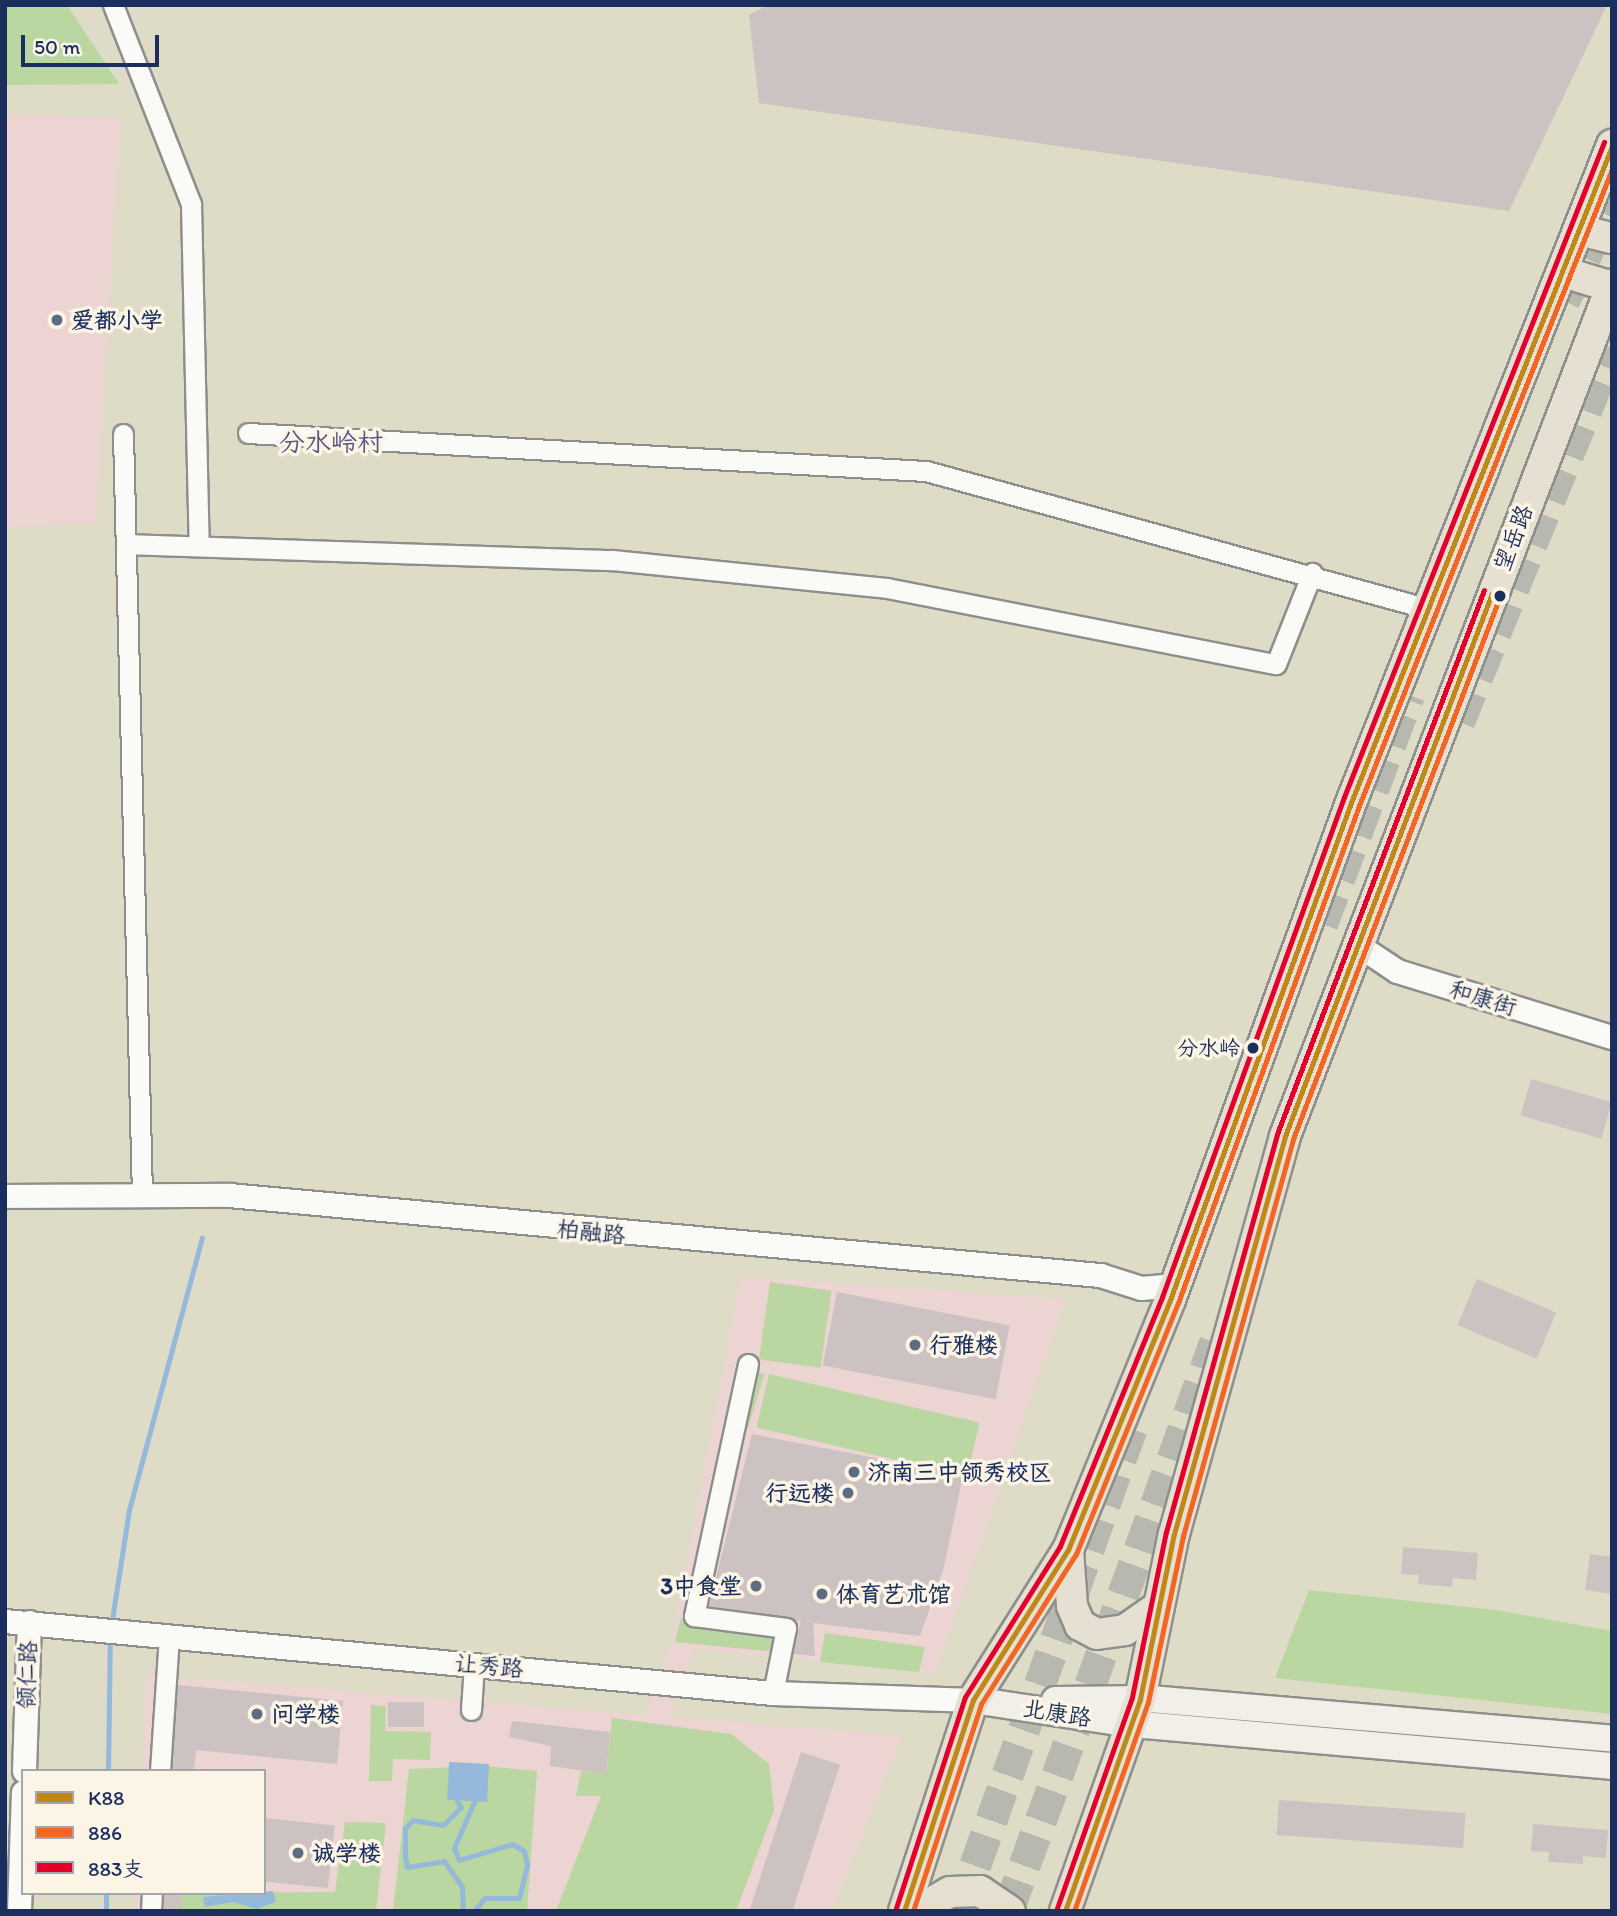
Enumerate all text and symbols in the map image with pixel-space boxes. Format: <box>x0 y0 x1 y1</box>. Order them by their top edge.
scale bar <box>24 21 163 65</box>
text: 50 m <box>34 34 80 59</box>
place label: 爱都小学 <box>71 306 163 334</box>
marker: 爱都小学 <box>49 312 65 328</box>
district label: 分水岭村 <box>279 427 383 459</box>
street label: 望岳路 <box>1488 501 1538 575</box>
unlabelled marker <box>1493 589 1507 603</box>
street label: 和康街 <box>1446 975 1520 1021</box>
place label: 分水岭 <box>1177 1035 1240 1061</box>
marker: 分水岭 <box>1246 1041 1260 1055</box>
street label: 柏融路 <box>555 1215 627 1249</box>
place label: 行雅楼 <box>929 1331 998 1359</box>
marker: 行雅楼 <box>907 1337 923 1353</box>
place label: 济南三中领秀校区 <box>868 1458 1052 1486</box>
marker: 济南三中领秀校区 <box>846 1464 862 1480</box>
place label: 行远楼 <box>765 1479 834 1507</box>
marker: 行远楼 <box>840 1485 856 1501</box>
place label: 3中食堂 <box>660 1572 742 1600</box>
marker: 3中食堂 <box>748 1578 764 1594</box>
place label: 体育艺术馆 <box>836 1580 951 1608</box>
marker: 体育艺术馆 <box>814 1586 830 1602</box>
street label: 领仁路 <box>12 1640 42 1710</box>
street label: 让秀路 <box>453 1649 525 1683</box>
street label: 北康路 <box>1021 1694 1093 1732</box>
place label: 问学楼 <box>271 1700 340 1728</box>
marker: 问学楼 <box>249 1706 265 1722</box>
legend <box>21 1769 266 1895</box>
text: K88 <box>88 1785 124 1810</box>
text: 886 <box>88 1820 122 1845</box>
place label: 诚学楼 <box>312 1839 381 1867</box>
marker: 诚学楼 <box>290 1845 306 1861</box>
text: 883支 <box>88 1856 143 1881</box>

